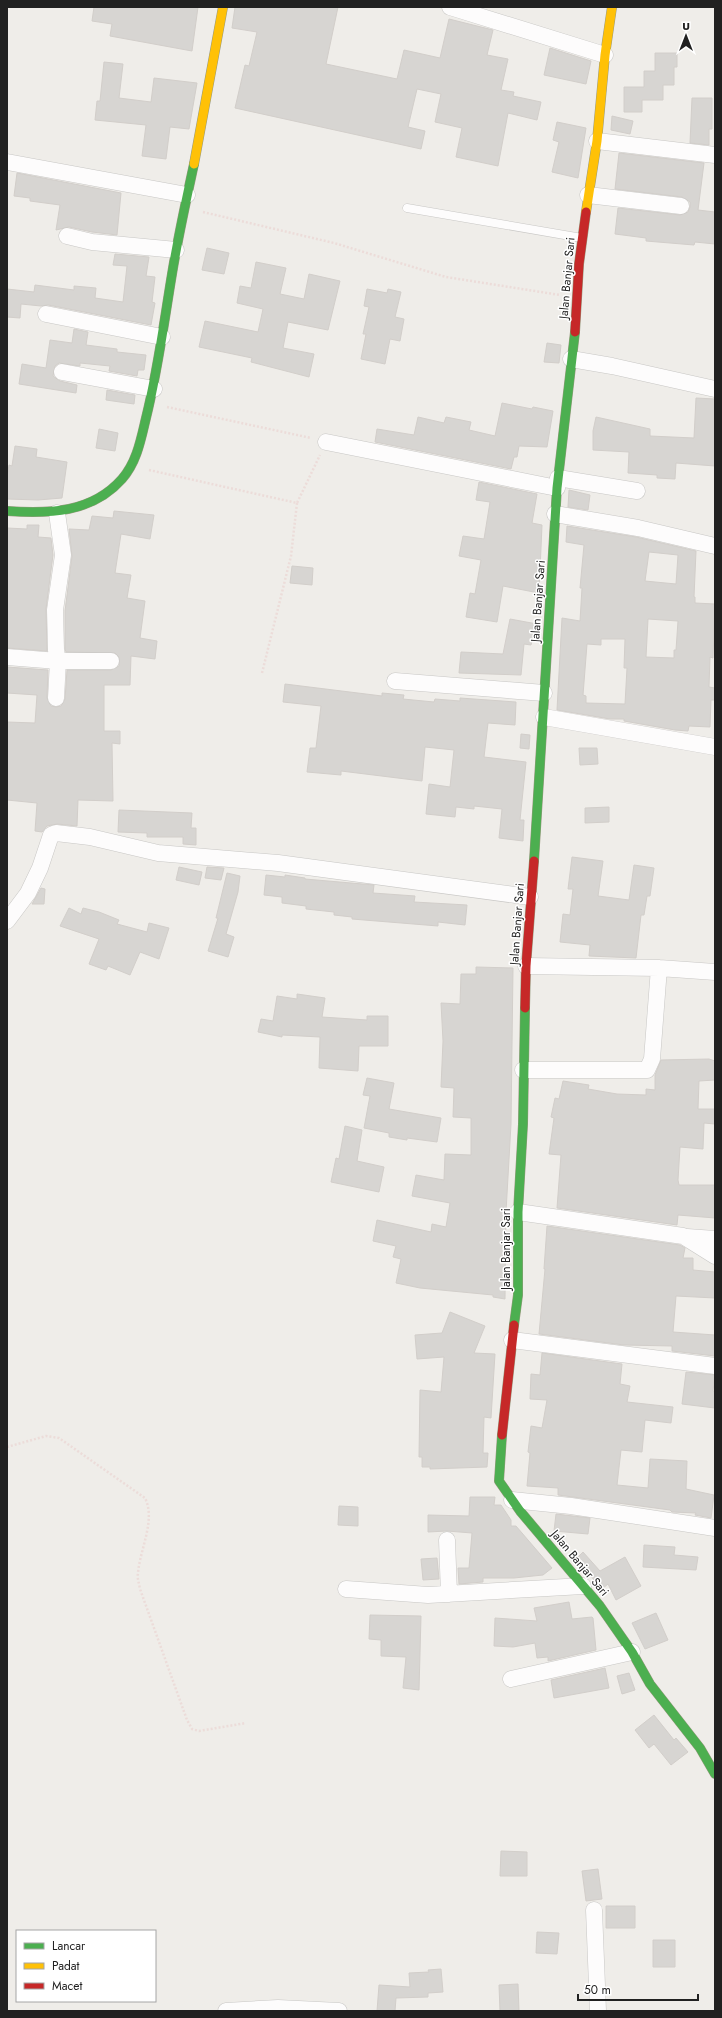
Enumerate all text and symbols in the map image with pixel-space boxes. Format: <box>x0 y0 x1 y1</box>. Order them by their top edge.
north arrow <box>666 16 706 56</box>
text: U <box>682 18 690 34</box>
street label: Jalan Banjar Sari <box>554 236 580 322</box>
street label: Jalan Banjar Sari <box>526 560 550 644</box>
street label: Jalan Banjar Sari <box>505 883 529 967</box>
street label: Jalan Banjar Sari <box>497 1208 515 1292</box>
street label: Jalan Banjar Sari <box>545 1524 613 1600</box>
legend <box>16 1930 156 2002</box>
text: Lancar <box>52 1937 86 1955</box>
text: Padat <box>52 1957 80 1975</box>
scale bar <box>578 1976 698 2002</box>
text: Macet <box>52 1977 82 1995</box>
text: 50 m <box>584 1981 611 1999</box>

